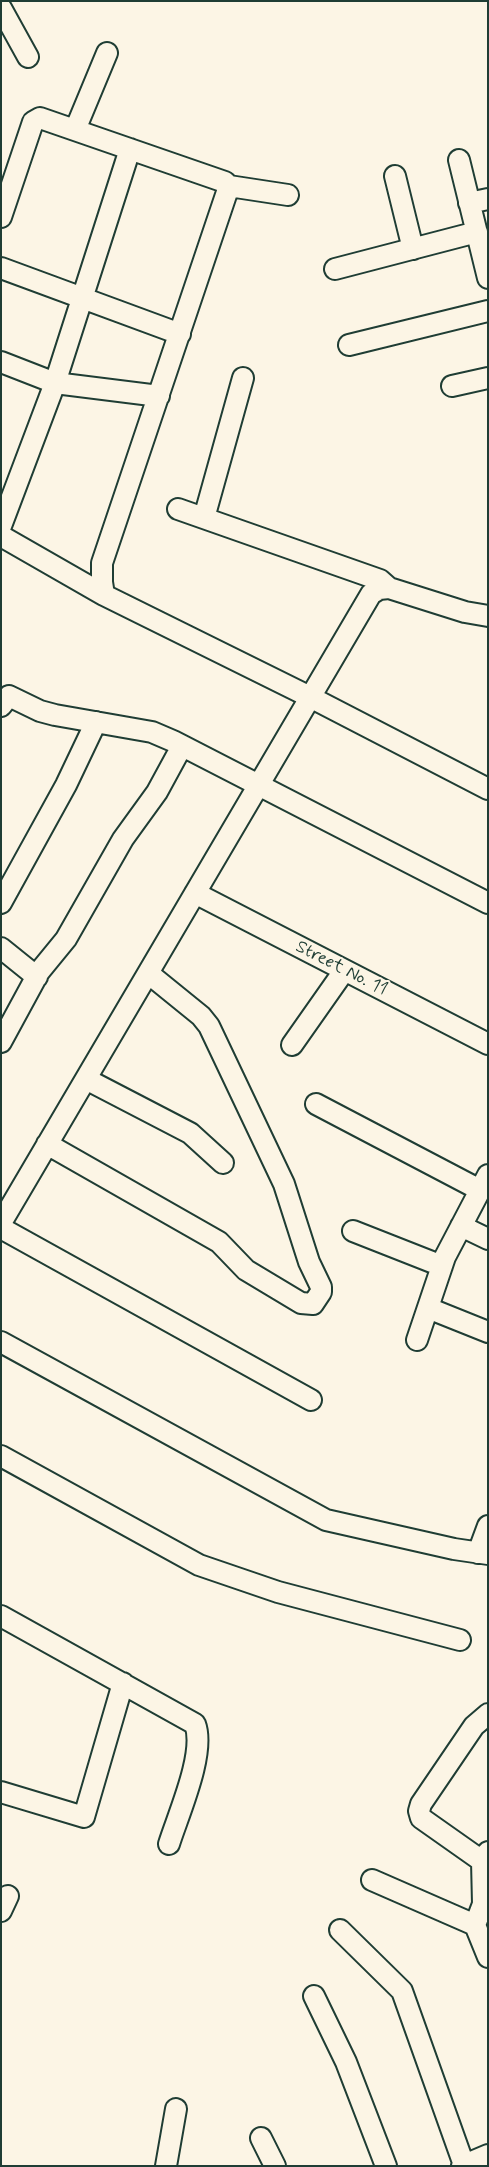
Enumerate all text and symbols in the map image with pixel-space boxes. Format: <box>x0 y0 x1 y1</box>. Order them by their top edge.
street label: Street No. 11 <box>292 937 390 1001</box>

